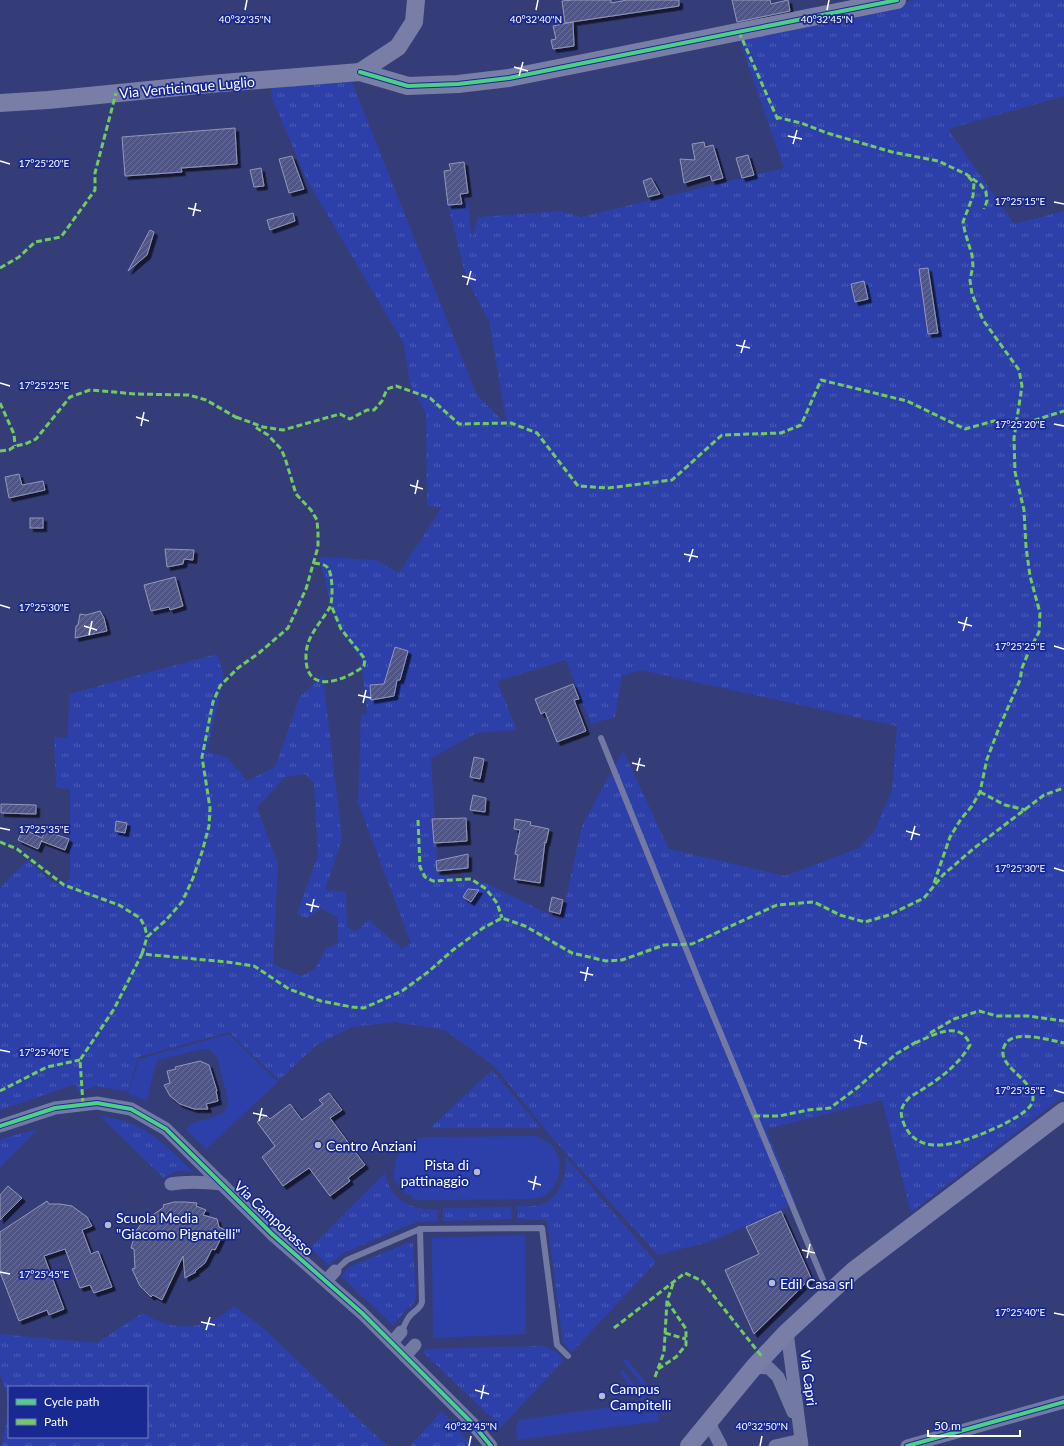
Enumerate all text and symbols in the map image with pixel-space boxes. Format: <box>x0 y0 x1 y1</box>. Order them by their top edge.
text: 40°32'35"N <box>219 13 271 25</box>
text: 40°32'40"N <box>510 13 562 25</box>
text: 40°32'45"N <box>801 13 853 25</box>
street label: Via Venticinque Luglio <box>119 73 256 101</box>
text: 17°25'20"E <box>19 157 69 169</box>
text: 17°25'15"E <box>995 195 1045 207</box>
text: 17°25'25"E <box>19 379 69 391</box>
text: 17°25'20"E <box>995 418 1045 430</box>
text: 17°25'30"E <box>19 601 69 613</box>
text: 17°25'25"E <box>995 640 1045 652</box>
text: 17°25'35"E <box>19 823 69 835</box>
text: 17°25'30"E <box>995 862 1045 874</box>
text: 17°25'40"E <box>19 1046 69 1058</box>
text: 17°25'35"E <box>995 1084 1045 1096</box>
place label: Centro Anziani <box>326 1137 416 1154</box>
marker: Centro Anziani <box>313 1140 323 1150</box>
place label: Pista di pattinaggio <box>401 1156 469 1189</box>
marker: Pista di pattinaggio <box>472 1167 482 1177</box>
street label: Via Campobasso <box>231 1177 317 1259</box>
place label: Scuola Media "Giacomo Pignatelli" <box>116 1209 240 1242</box>
marker: Scuola Media "Giacomo Pignatelli" <box>103 1220 113 1230</box>
text: 17°25'45"E <box>19 1268 69 1280</box>
place label: Edil Casa srl <box>780 1275 853 1292</box>
marker: Edil Casa srl <box>767 1278 777 1288</box>
text: 17°25'40"E <box>995 1306 1045 1318</box>
street label: Via Capri <box>797 1349 821 1407</box>
place label: Campus Campitelli <box>610 1380 671 1413</box>
legend <box>8 1386 148 1438</box>
marker: Campus Campitelli <box>597 1391 607 1401</box>
text: Cycle path <box>44 1394 99 1409</box>
scale bar <box>928 1412 1020 1438</box>
text: Path <box>44 1414 68 1429</box>
text: 50 m <box>934 1418 961 1433</box>
text: 40°32'45"N <box>445 1420 497 1432</box>
text: 40°32'50"N <box>736 1420 788 1432</box>

